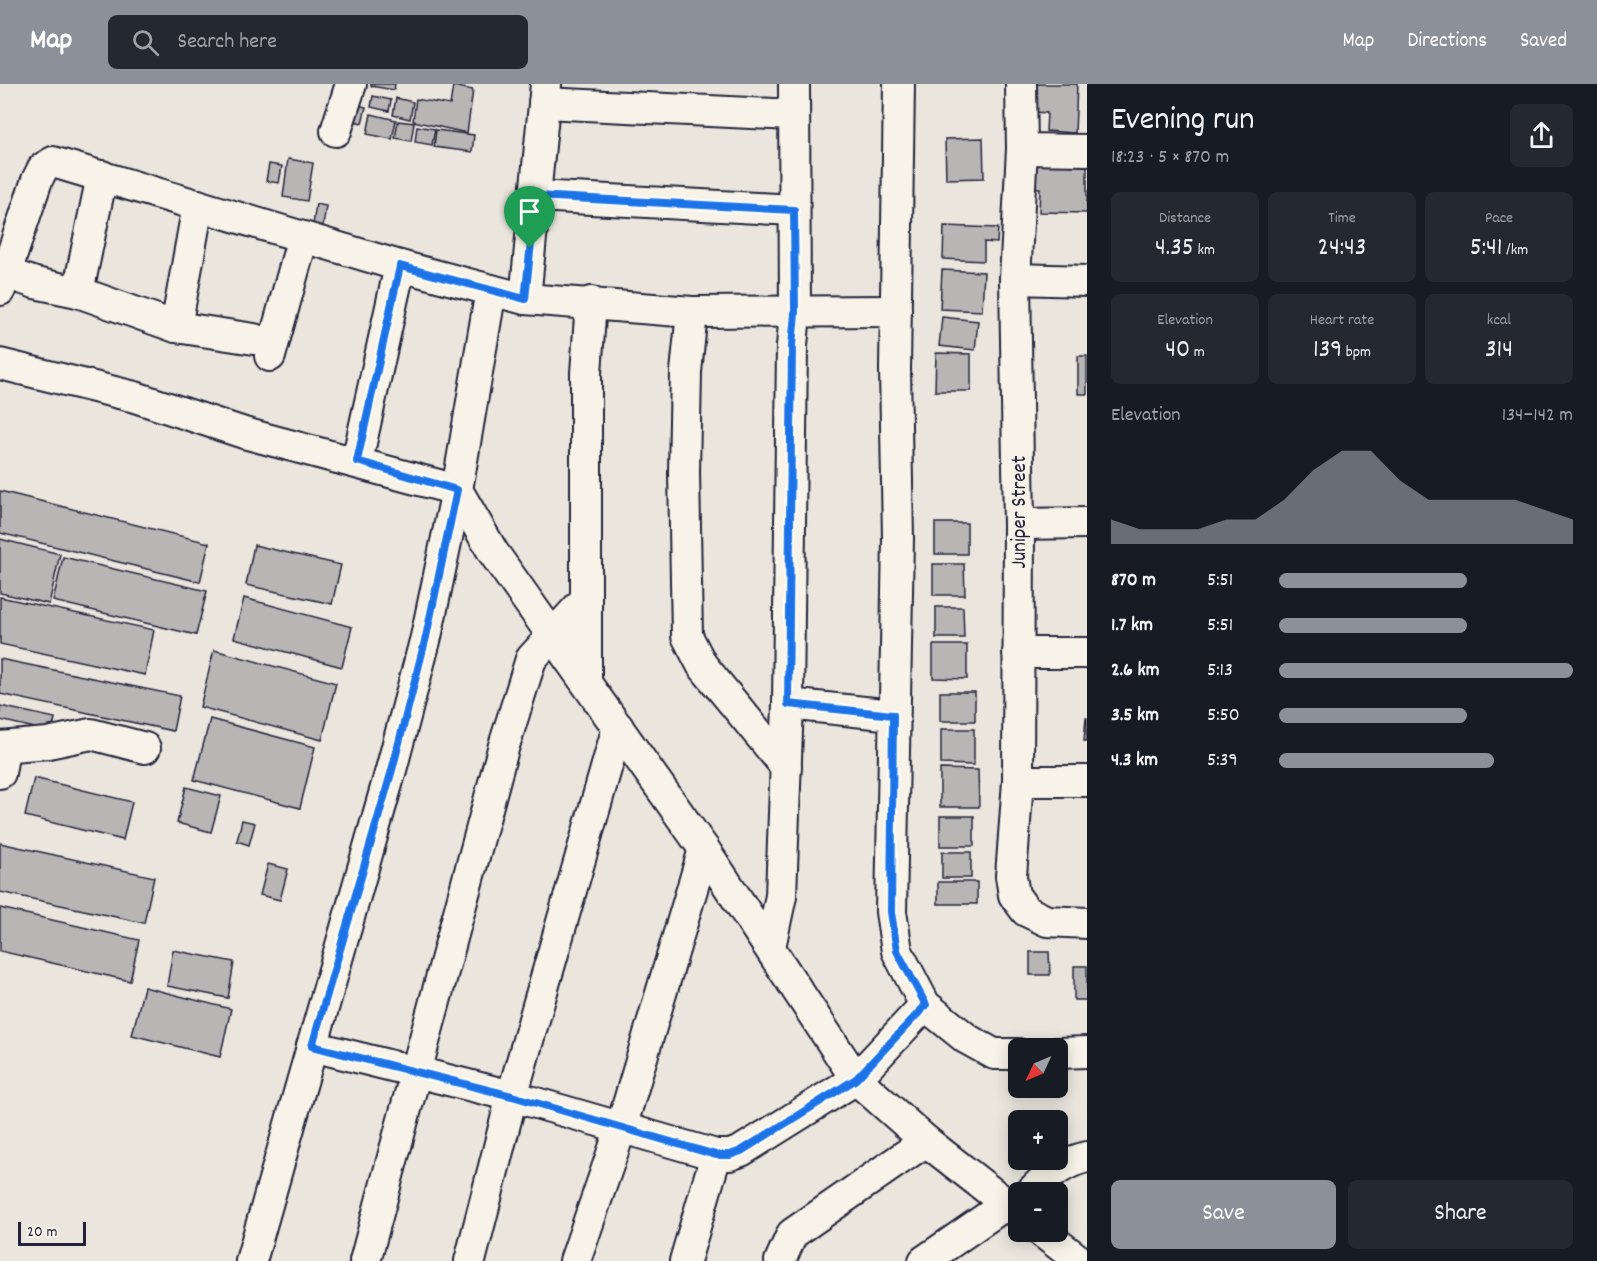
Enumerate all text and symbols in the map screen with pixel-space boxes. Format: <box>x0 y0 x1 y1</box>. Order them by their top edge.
search box <box>108 15 528 69</box>
text: Map <box>30 22 72 62</box>
icon: search <box>129 26 162 59</box>
text: Search here <box>177 27 277 58</box>
text: Map <box>1343 27 1374 57</box>
text: Directions <box>1407 27 1487 57</box>
text: Saved <box>1520 27 1567 57</box>
text: Evening run <box>1111 98 1255 145</box>
button: share <box>1510 104 1573 167</box>
text: 18:23 · 5 × 870 m <box>1111 144 1229 172</box>
pin <box>504 186 555 248</box>
icon: arrive <box>513 195 546 228</box>
text: Distance <box>1159 207 1211 230</box>
text: Time <box>1328 207 1356 230</box>
text: Pace <box>1485 207 1513 230</box>
text: 4.35 <box>1155 230 1194 267</box>
text: 24:43 <box>1318 230 1366 267</box>
text: 5:41 <box>1470 230 1503 267</box>
text: km <box>1194 239 1215 262</box>
text: /km <box>1503 239 1528 262</box>
text: Elevation <box>1157 309 1213 332</box>
text: Heart rate <box>1310 309 1374 332</box>
text: kcal <box>1487 309 1511 332</box>
text: 40 <box>1165 332 1190 369</box>
text: 139 <box>1313 332 1342 369</box>
text: 314 <box>1485 332 1513 369</box>
text: m <box>1190 341 1205 364</box>
text: bpm <box>1342 341 1371 364</box>
text: Elevation <box>1111 402 1181 430</box>
text: 134–142 m <box>1502 402 1573 430</box>
street label: Juniper Street <box>1006 455 1036 568</box>
text: 870 m <box>1111 567 1156 595</box>
text: 5:51 <box>1207 567 1233 595</box>
text: 1.7 km <box>1111 612 1153 640</box>
text: 5:51 <box>1207 612 1233 640</box>
text: 2.6 km <box>1111 657 1159 685</box>
text: 5:13 <box>1207 657 1233 685</box>
text: 3.5 km <box>1111 702 1159 730</box>
text: 5:50 <box>1207 702 1240 730</box>
text: 4.3 km <box>1111 747 1158 775</box>
text: 5:39 <box>1207 747 1238 775</box>
north arrow <box>1008 1038 1068 1098</box>
map controls <box>1008 1038 1068 1242</box>
button: + <box>1008 1110 1068 1170</box>
button: Save <box>1111 1180 1336 1249</box>
button: Share <box>1348 1180 1573 1249</box>
button: − <box>1008 1182 1068 1242</box>
scale bar <box>18 1219 86 1246</box>
text: 20 m <box>27 1221 57 1244</box>

